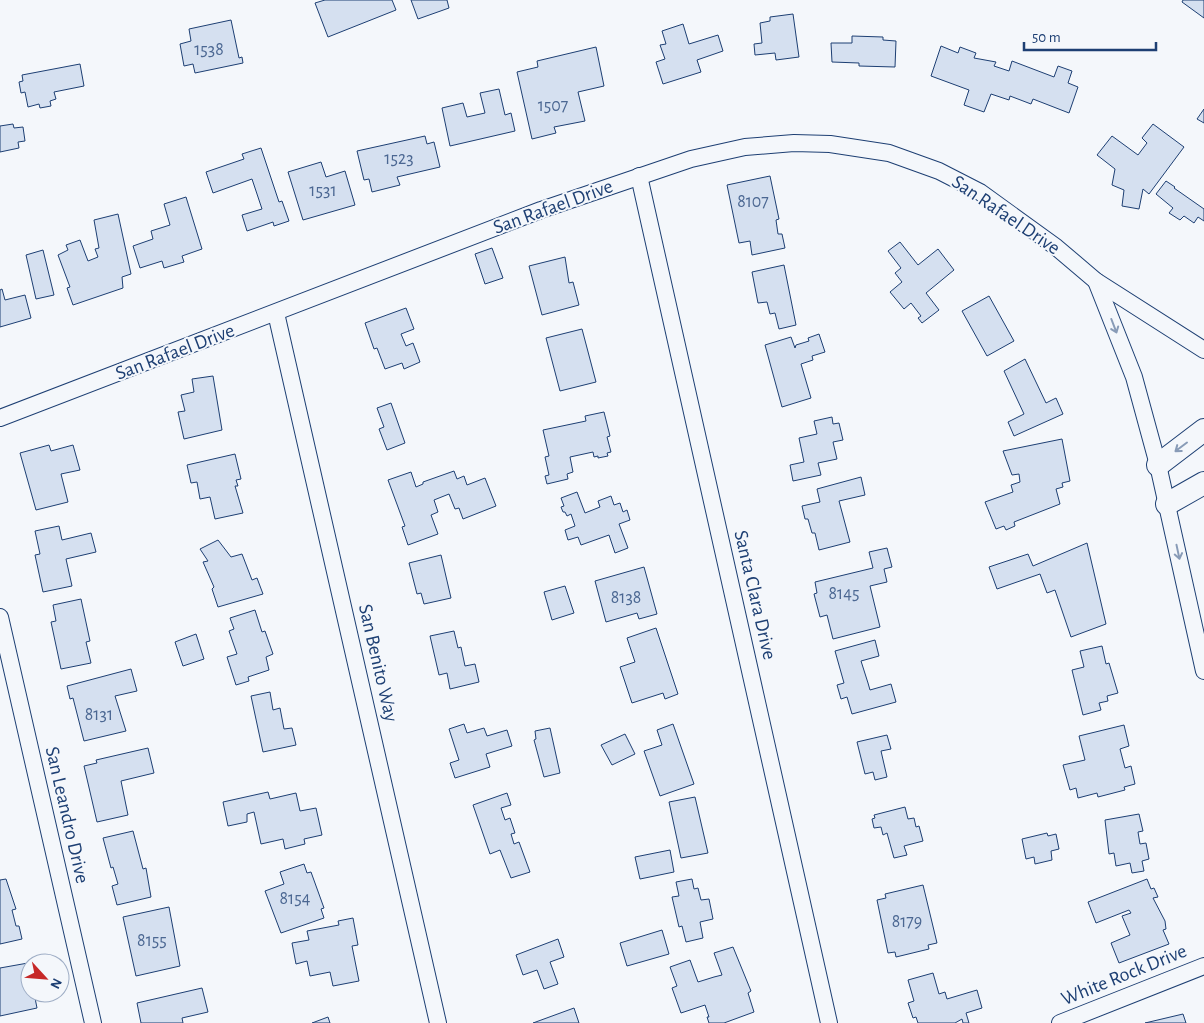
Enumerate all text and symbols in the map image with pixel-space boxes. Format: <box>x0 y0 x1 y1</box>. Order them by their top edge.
scale bar <box>1024 20 1156 52</box>
text: 50 m <box>1032 30 1061 45</box>
house number: 1538 <box>194 41 224 59</box>
house number: 1507 <box>538 97 568 115</box>
house number: 1523 <box>384 150 414 168</box>
street label: San Rafael Drive <box>948 172 1064 258</box>
street label: San Rafael Drive <box>491 176 615 238</box>
house number: 1531 <box>309 182 337 200</box>
house number: 8107 <box>737 193 769 211</box>
one-way arrow <box>1110 318 1119 333</box>
street label: San Rafael Drive <box>113 320 237 384</box>
one-way arrow <box>1174 442 1188 452</box>
street label: Santa Clara Drive <box>730 528 780 662</box>
one-way arrow <box>1174 543 1183 559</box>
house number: 8145 <box>829 585 859 603</box>
house number: 8138 <box>611 589 641 607</box>
street label: San Benito Way <box>355 602 401 724</box>
house number: 8131 <box>85 706 113 724</box>
street label: San Leandro Drive <box>42 745 92 885</box>
house number: 8154 <box>280 890 311 908</box>
house number: 8179 <box>892 913 922 931</box>
house number: 8155 <box>137 932 167 950</box>
street label: White Rock Drive <box>1058 941 1190 1009</box>
north arrow <box>20 953 70 1003</box>
text: N <box>47 976 64 991</box>

